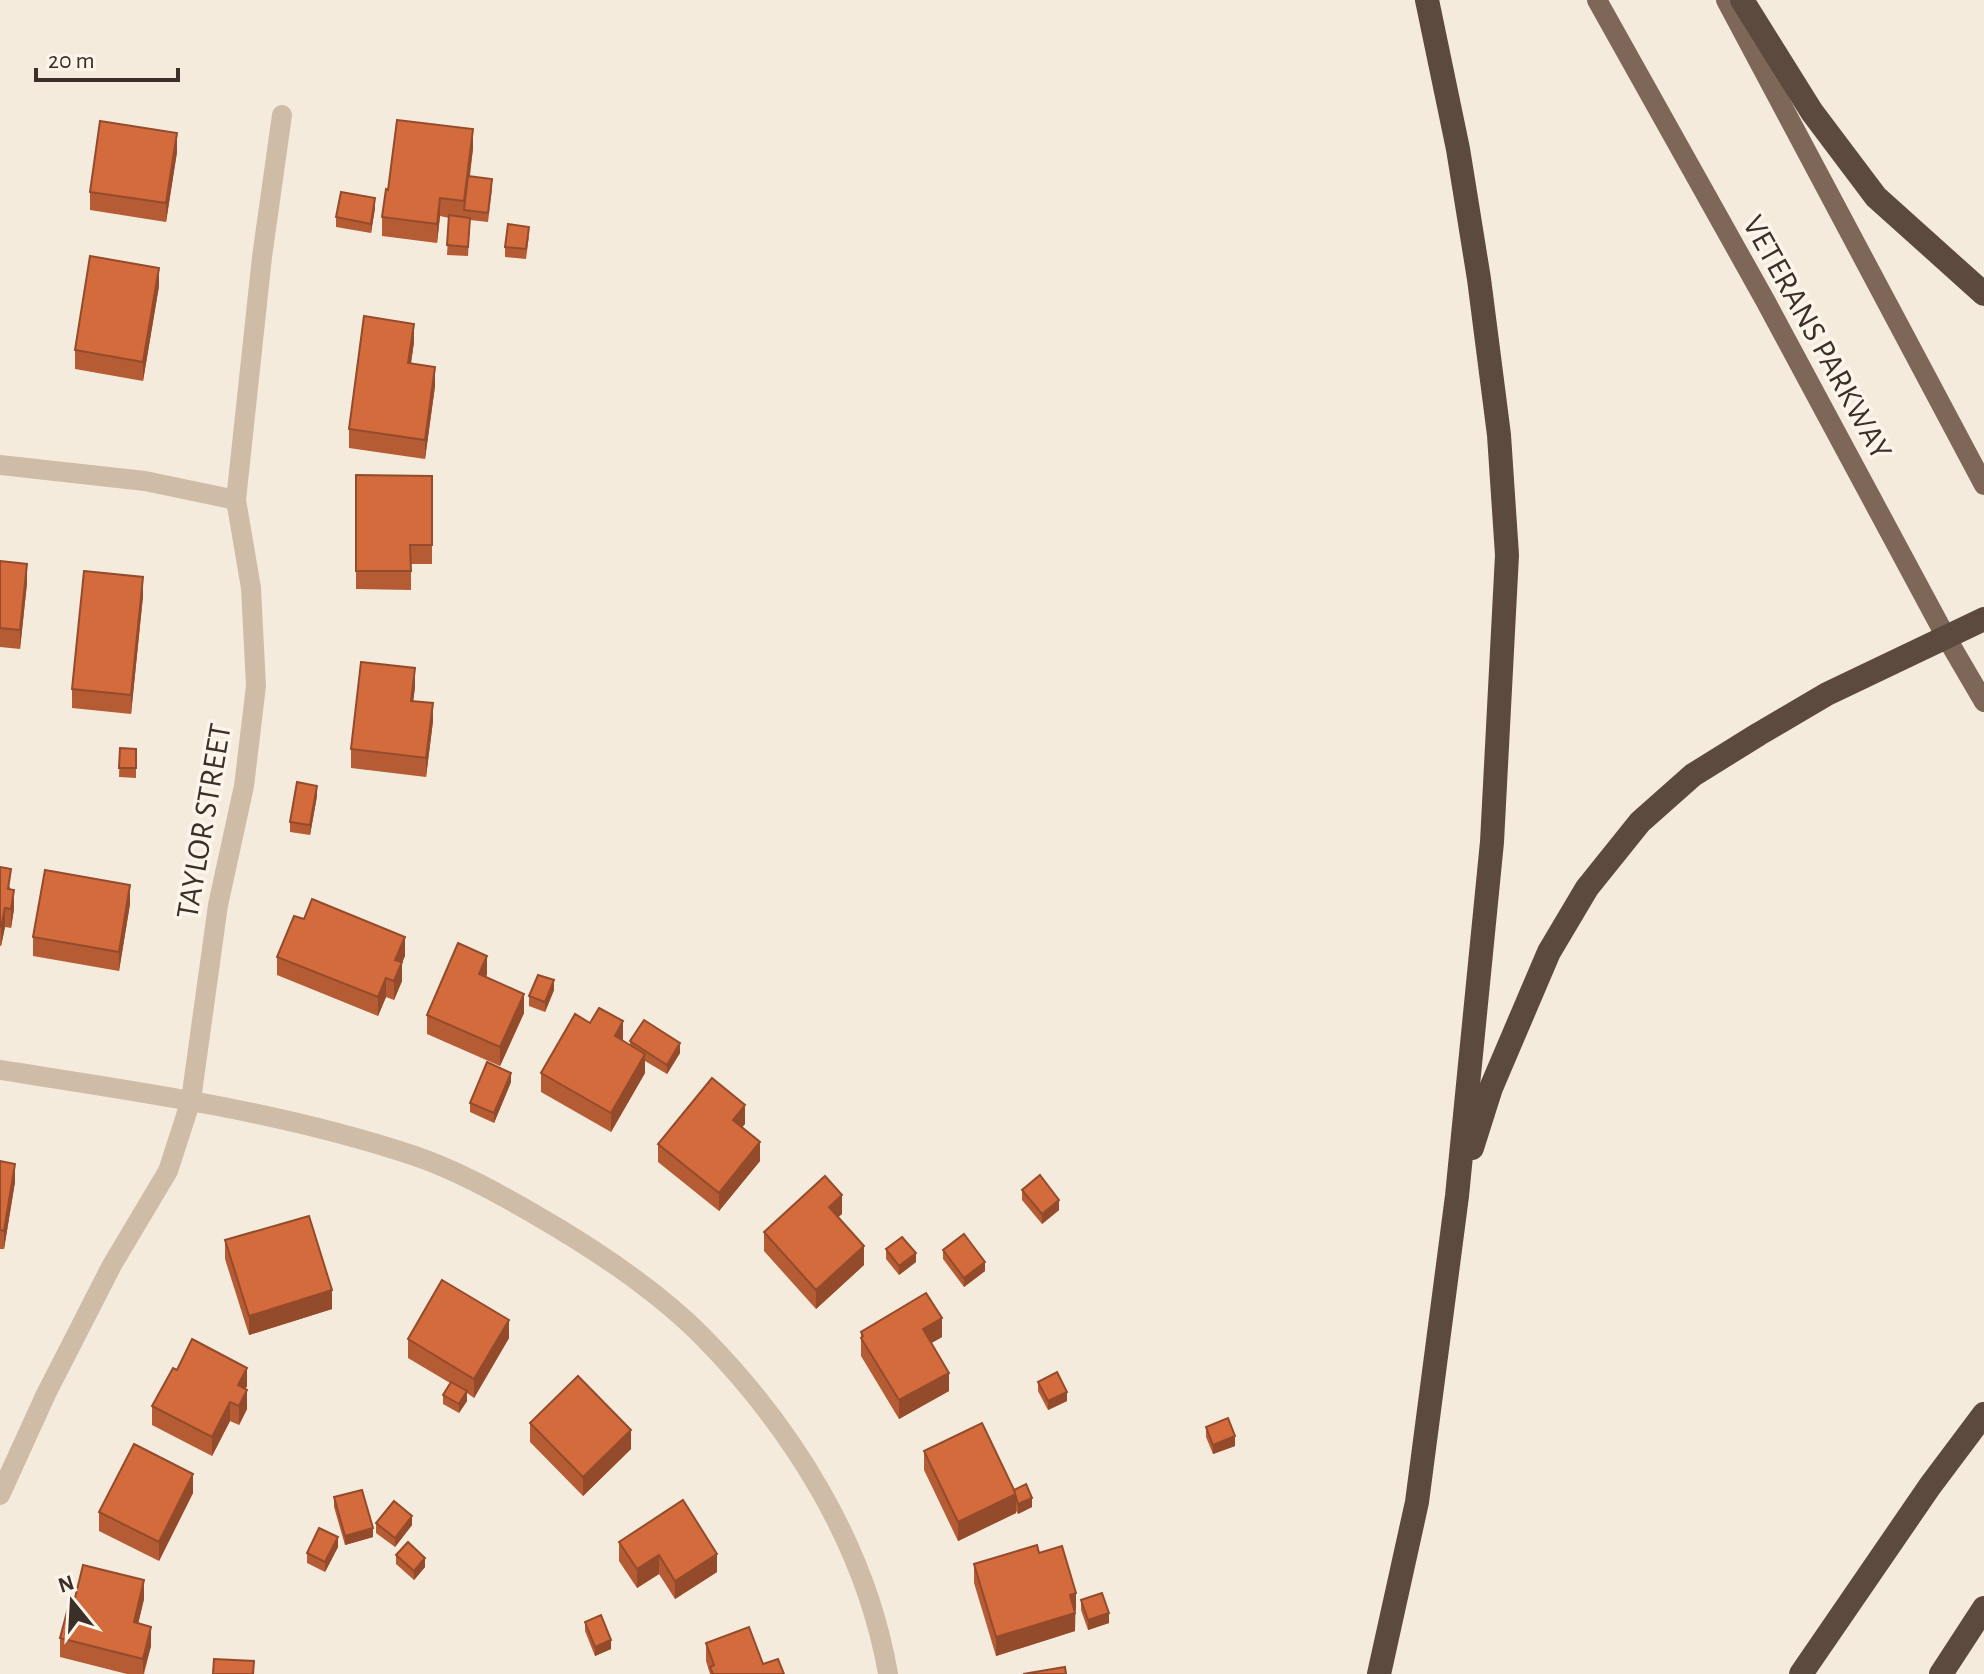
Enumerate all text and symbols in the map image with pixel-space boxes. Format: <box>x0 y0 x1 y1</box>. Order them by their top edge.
scale bar <box>36 32 178 82</box>
text: 20 m <box>48 49 95 73</box>
street label: VETERANS PARKWAY <box>1737 210 1897 465</box>
street label: TAYLOR STREET <box>171 721 237 921</box>
north arrow <box>32 1562 112 1642</box>
text: N <box>55 1571 77 1597</box>

